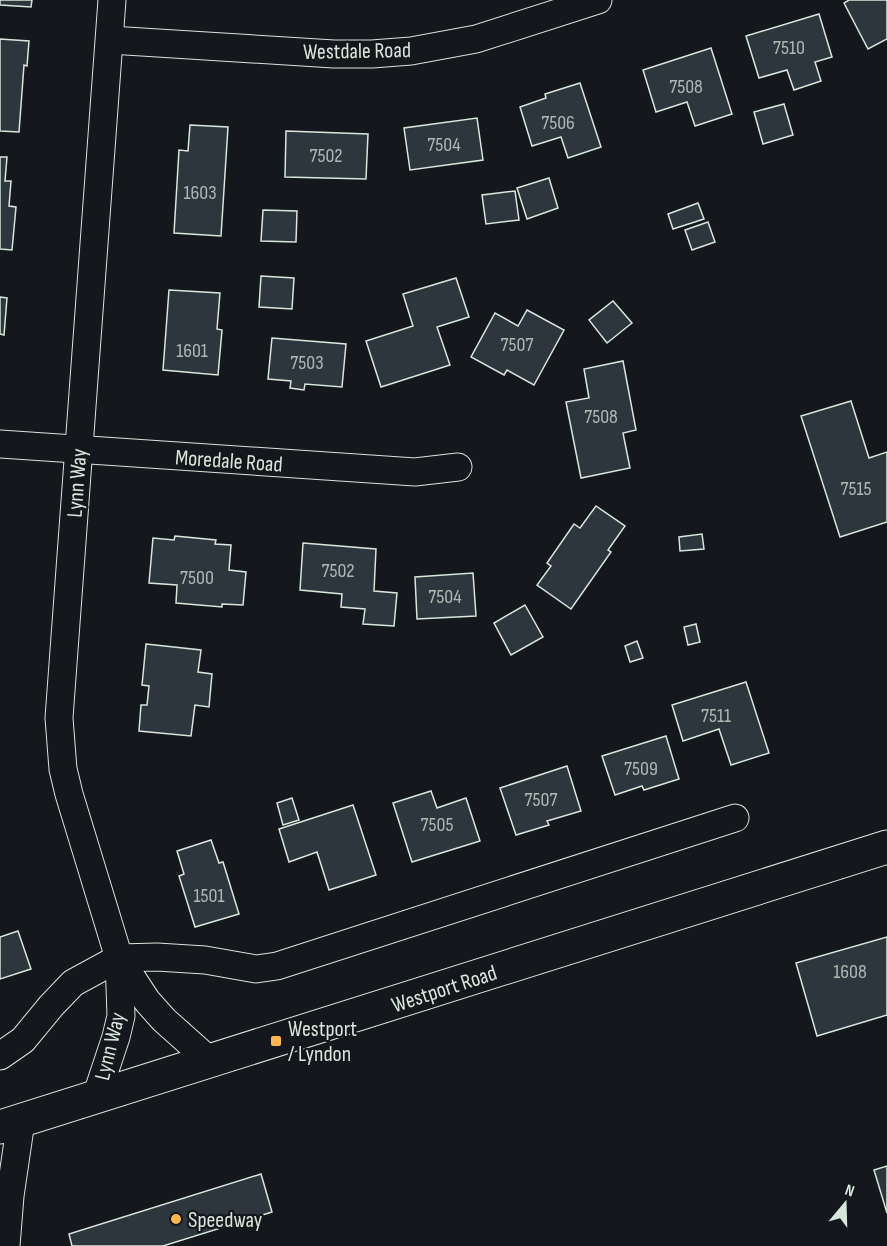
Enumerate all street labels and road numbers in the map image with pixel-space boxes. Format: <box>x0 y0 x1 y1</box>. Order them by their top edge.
street label: Westdale Road <box>303 37 411 66</box>
street label: Moredale Road <box>174 444 284 479</box>
street label: Lynn Way <box>62 447 93 518</box>
street label: Westport Road <box>388 960 501 1019</box>
street label: Lynn Way <box>89 1009 132 1083</box>

